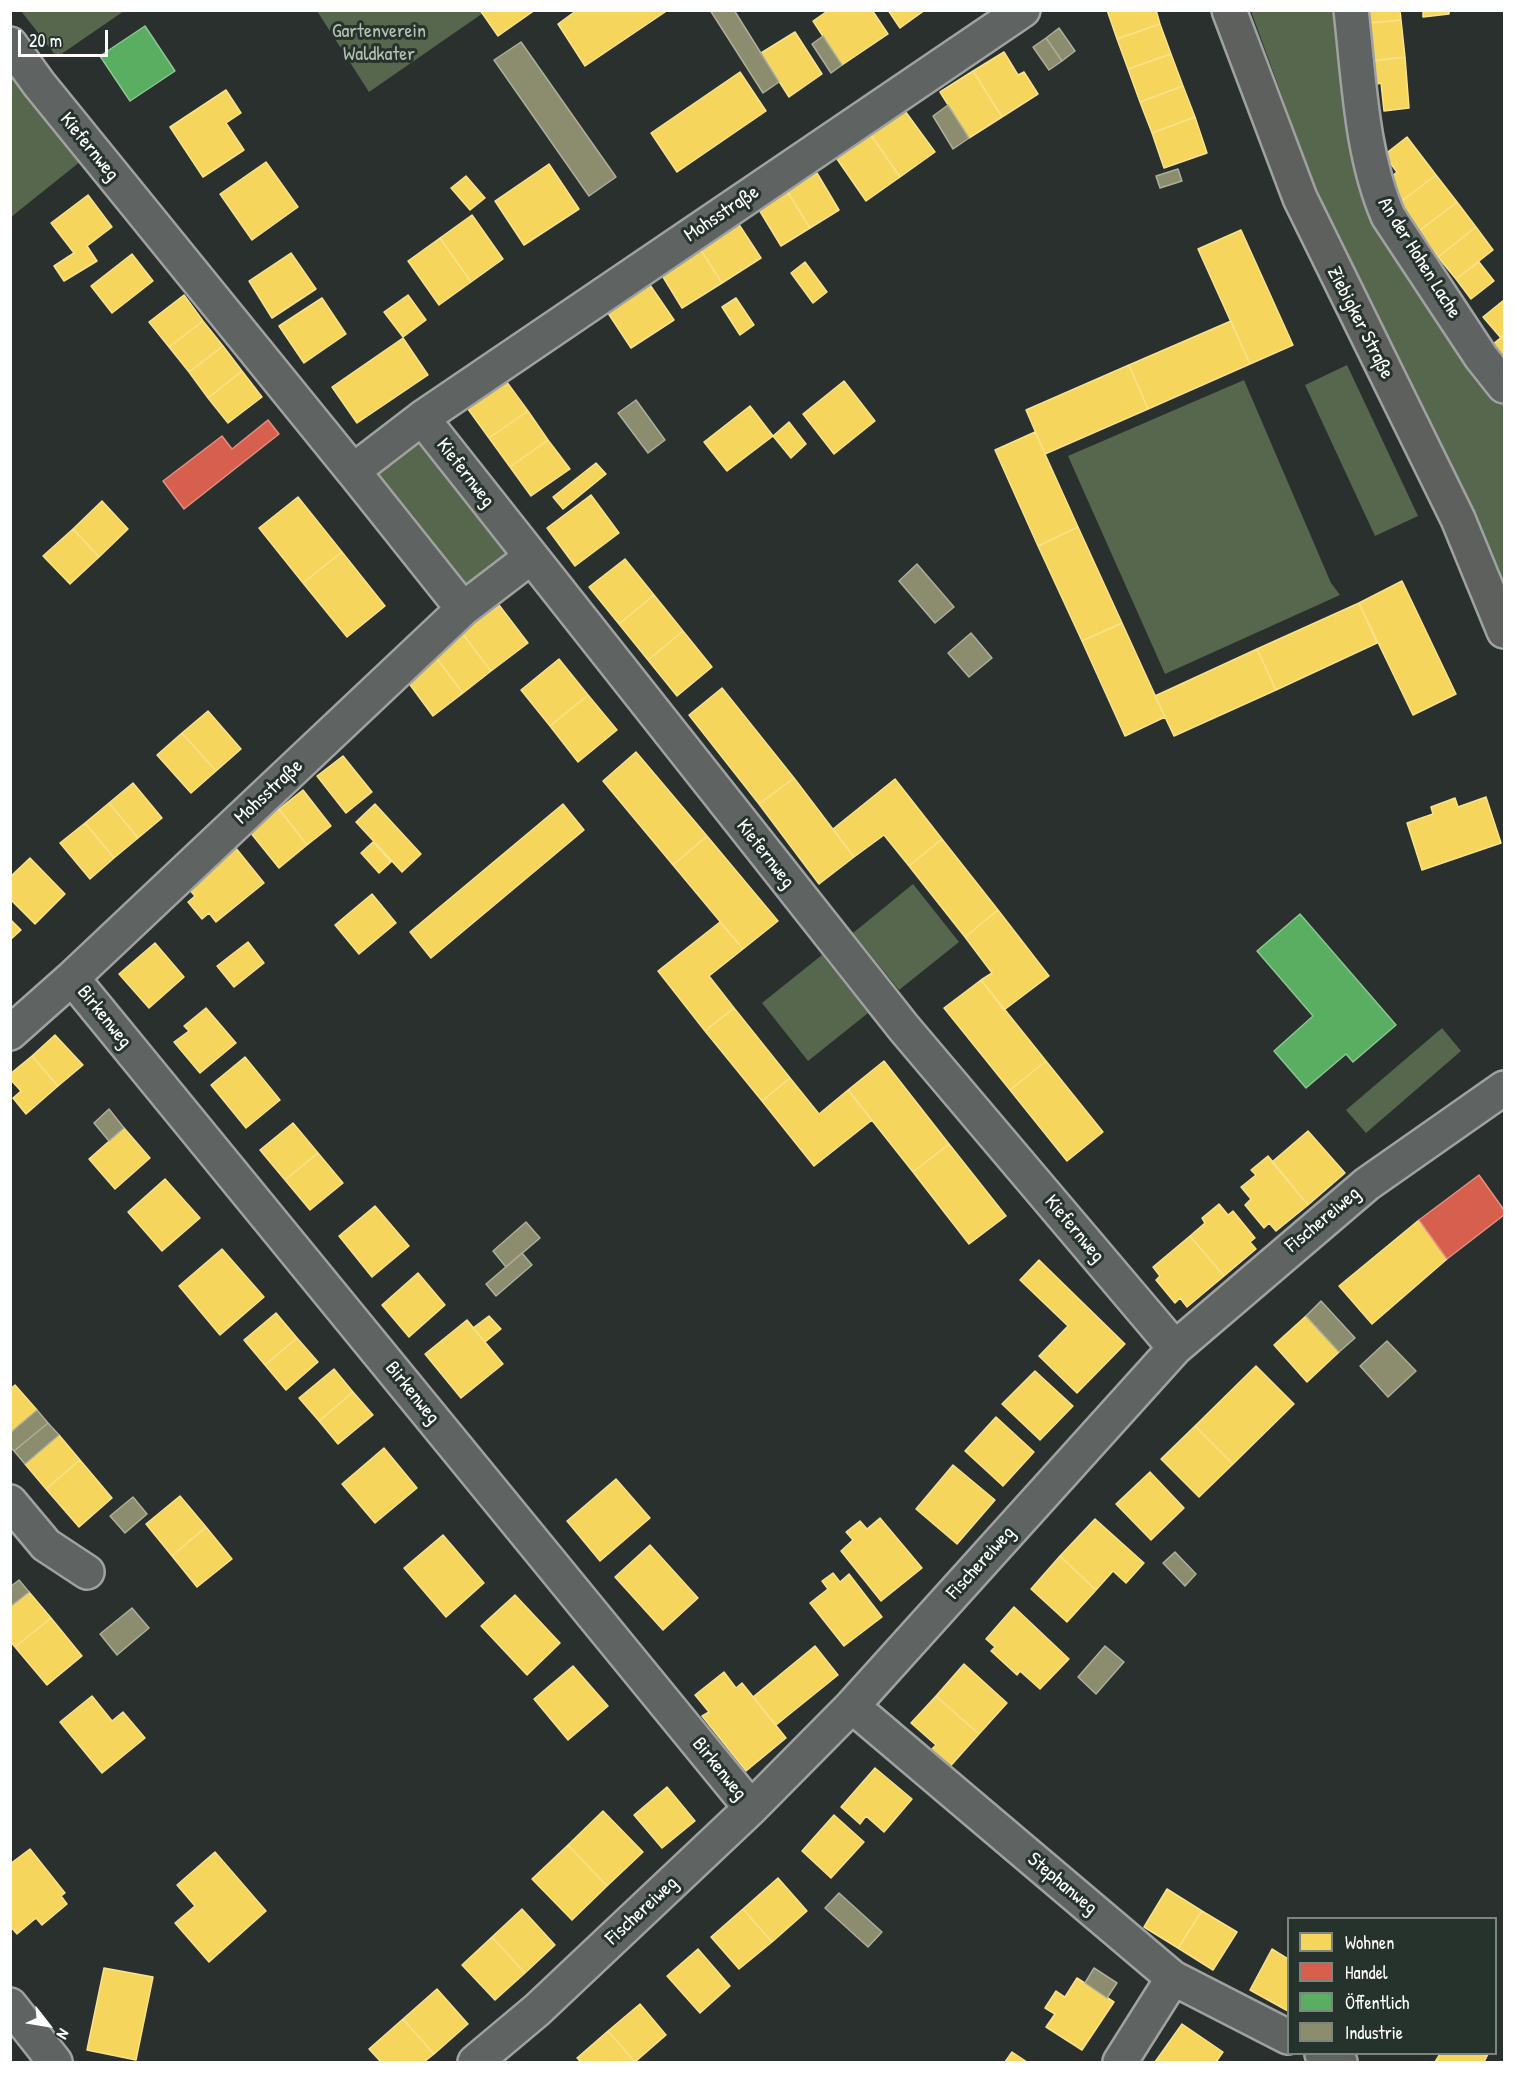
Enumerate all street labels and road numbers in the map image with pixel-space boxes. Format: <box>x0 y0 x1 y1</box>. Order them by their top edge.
street label: Kiefernweg <box>54 108 124 186</box>
street label: Mohsstraße <box>680 180 764 248</box>
street label: An der Hohen Lache <box>1372 193 1466 323</box>
street label: Ziebigker Straße <box>1321 263 1399 383</box>
street label: Kiefernweg <box>431 434 499 512</box>
street label: Mohsstraße <box>230 754 308 830</box>
street label: Kiefernweg <box>731 815 799 893</box>
street label: Birkenweg <box>71 981 137 1053</box>
street label: Fischereiweg <box>1281 1182 1365 1258</box>
street label: Kiefernweg <box>1039 1190 1109 1268</box>
street label: Birkenweg <box>379 1357 445 1429</box>
street label: Fischereiweg <box>942 1522 1020 1604</box>
street label: Birkenweg <box>686 1733 752 1805</box>
street label: Stephanweg <box>1022 1848 1102 1920</box>
street label: Fischereiweg <box>601 1872 683 1950</box>

